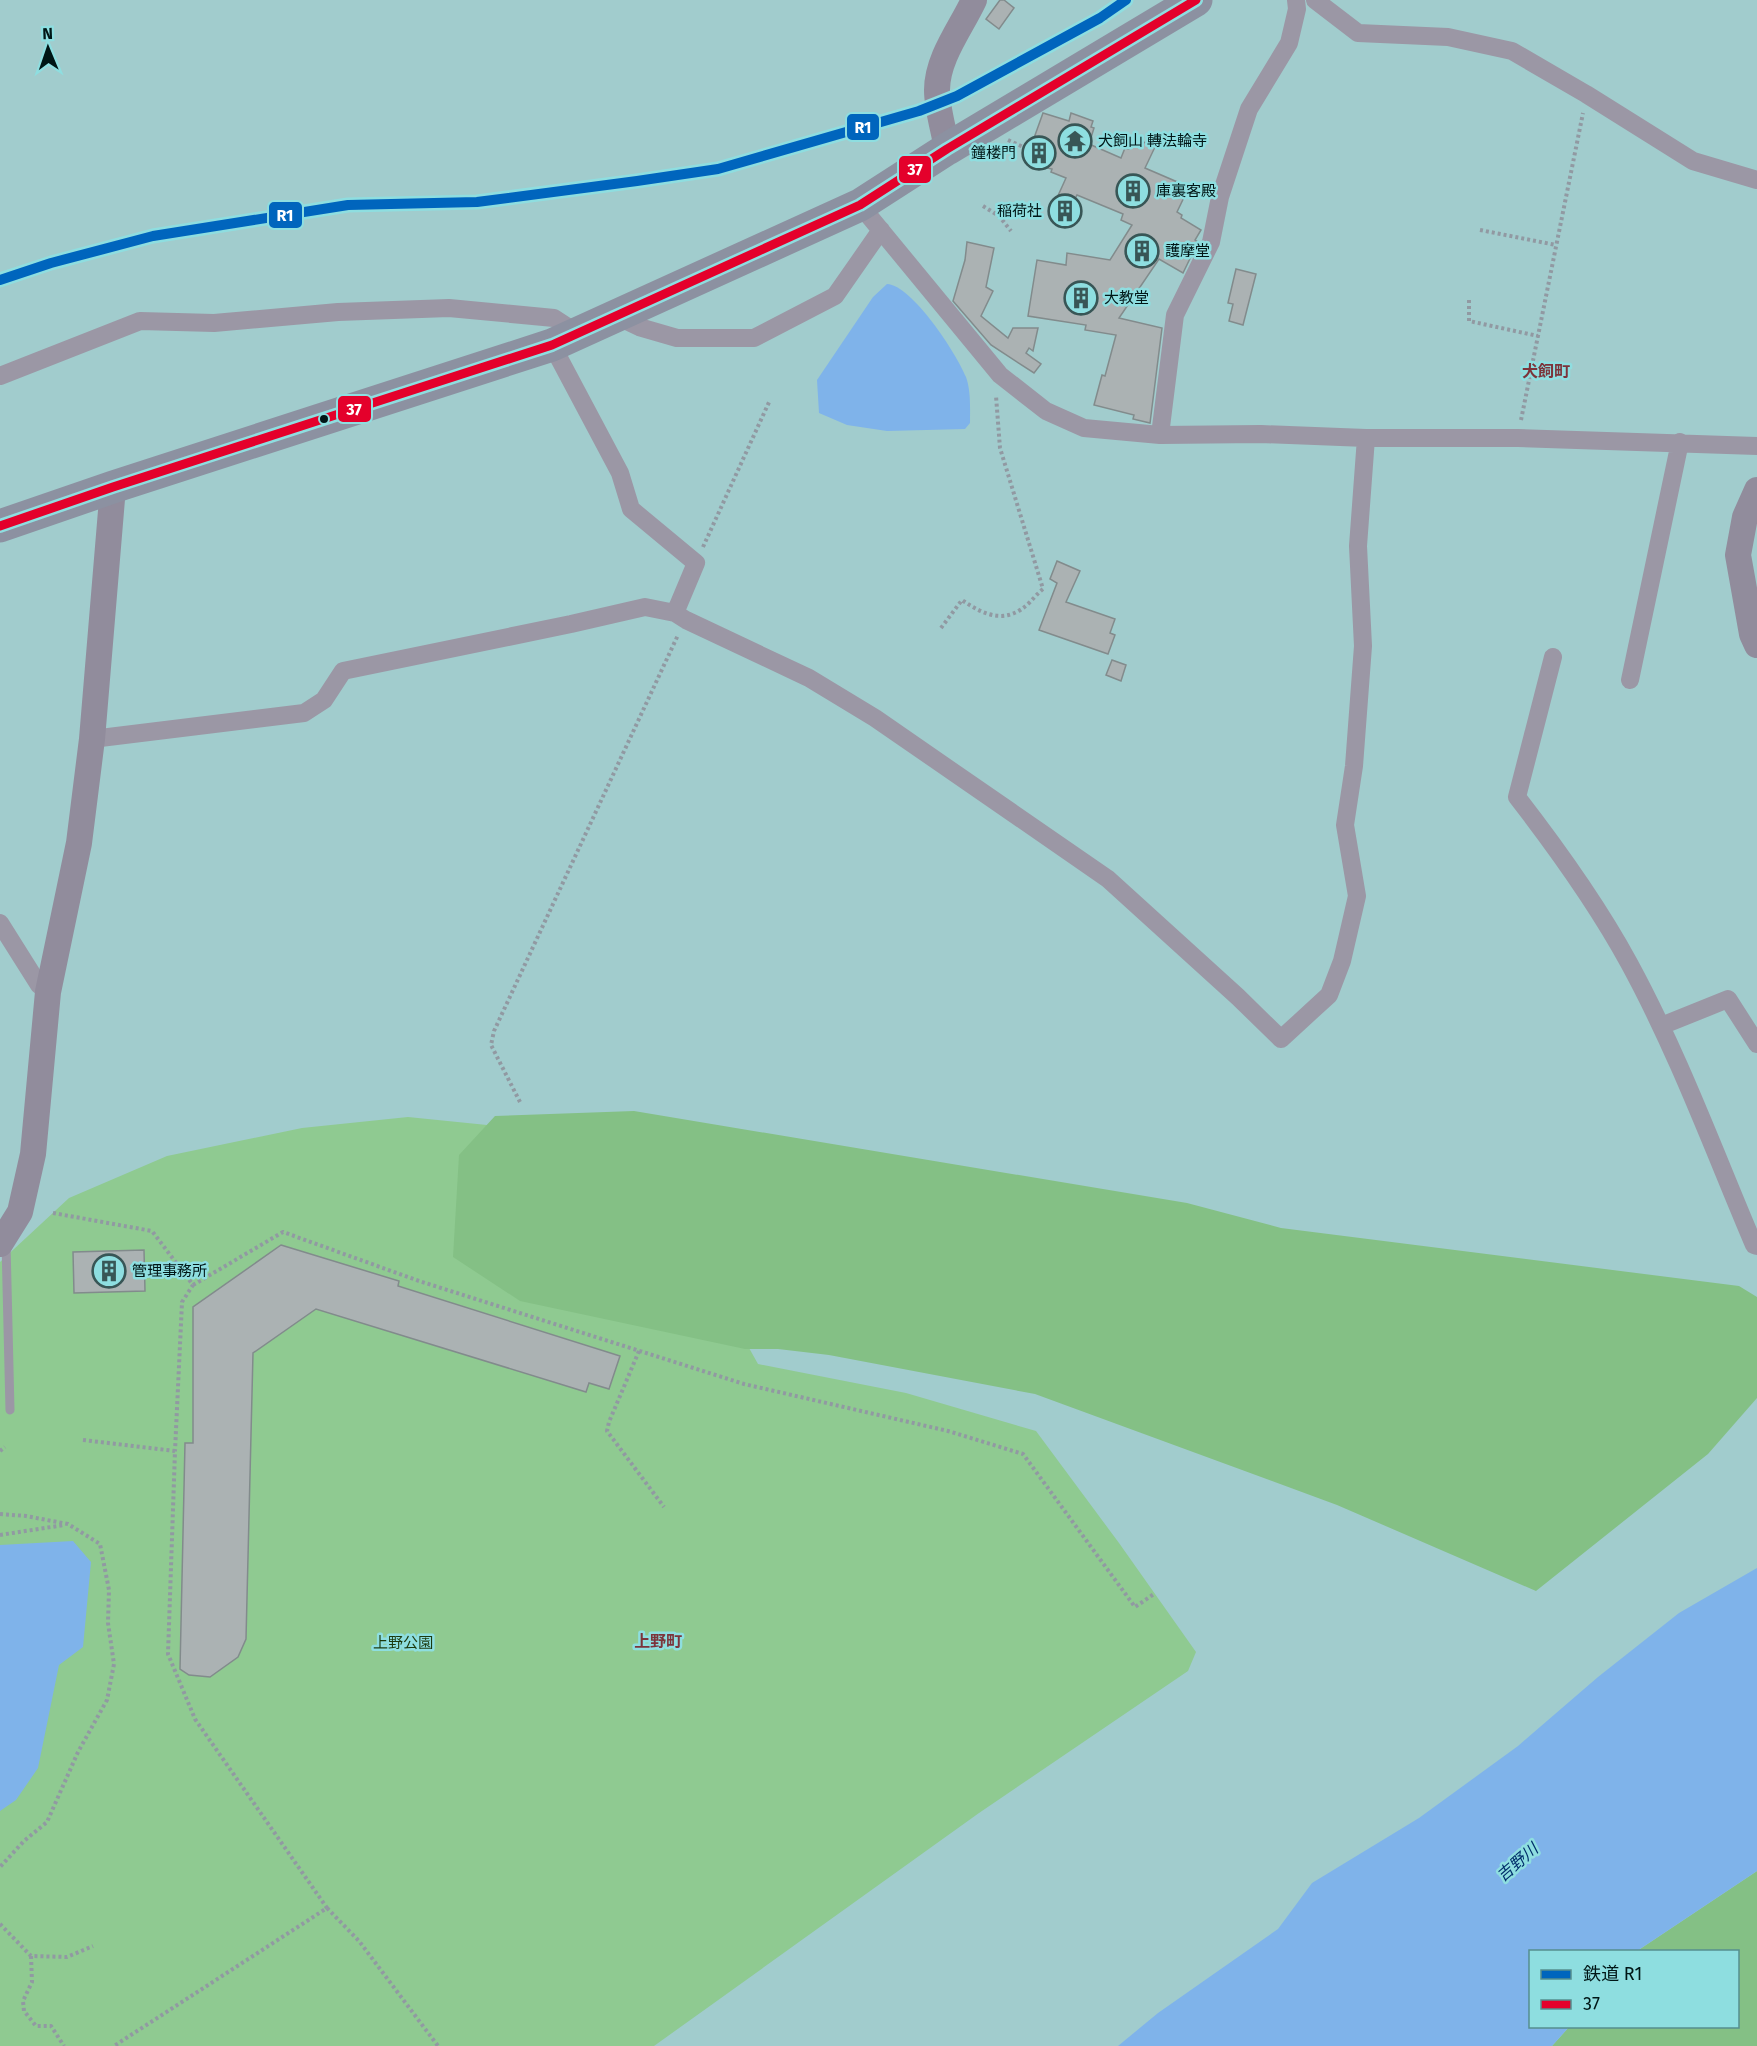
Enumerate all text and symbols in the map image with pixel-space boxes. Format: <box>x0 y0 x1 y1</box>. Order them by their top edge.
north arrow <box>18 18 78 78</box>
text: N <box>42 24 53 43</box>
line badge: R1 <box>846 113 880 141</box>
text: R1 <box>854 118 872 137</box>
temple icon: 犬飼山 轉法輪寺 <box>1057 123 1093 159</box>
place label: 犬飼山 轉法輪寺 <box>1098 132 1207 150</box>
building icon: 鐘楼門 <box>1021 135 1057 171</box>
place label: 鐘楼門 <box>971 144 1016 162</box>
line badge: 37 <box>898 155 932 184</box>
text: 37 <box>906 160 923 179</box>
building icon: 庫裏客殿 <box>1115 173 1151 209</box>
place label: 庫裏客殿 <box>1156 182 1216 200</box>
building icon: 稲荷社 <box>1047 193 1083 229</box>
line badge: R1 <box>268 201 303 229</box>
place label: 稲荷社 <box>997 202 1042 220</box>
text: R1 <box>276 206 294 225</box>
building icon: 護摩堂 <box>1124 233 1160 269</box>
place label: 護摩堂 <box>1165 242 1210 260</box>
building icon: 大教堂 <box>1063 280 1099 316</box>
place label: 大教堂 <box>1104 289 1149 307</box>
district label: 犬飼町 <box>1522 362 1570 381</box>
line badge: 37 <box>337 395 372 423</box>
text: 37 <box>345 400 362 419</box>
unlabelled marker <box>318 413 330 425</box>
building icon: 管理事務所 <box>91 1253 127 1289</box>
place label: 管理事務所 <box>132 1262 207 1280</box>
district label: 上野町 <box>634 1632 682 1651</box>
park label: 上野公園 <box>373 1634 433 1652</box>
water label: 吉野川 <box>1493 1838 1543 1885</box>
legend <box>1529 1950 1739 2028</box>
text: 鉄道 R1 <box>1583 1963 1642 1985</box>
text: 37 <box>1583 1993 1600 2015</box>

